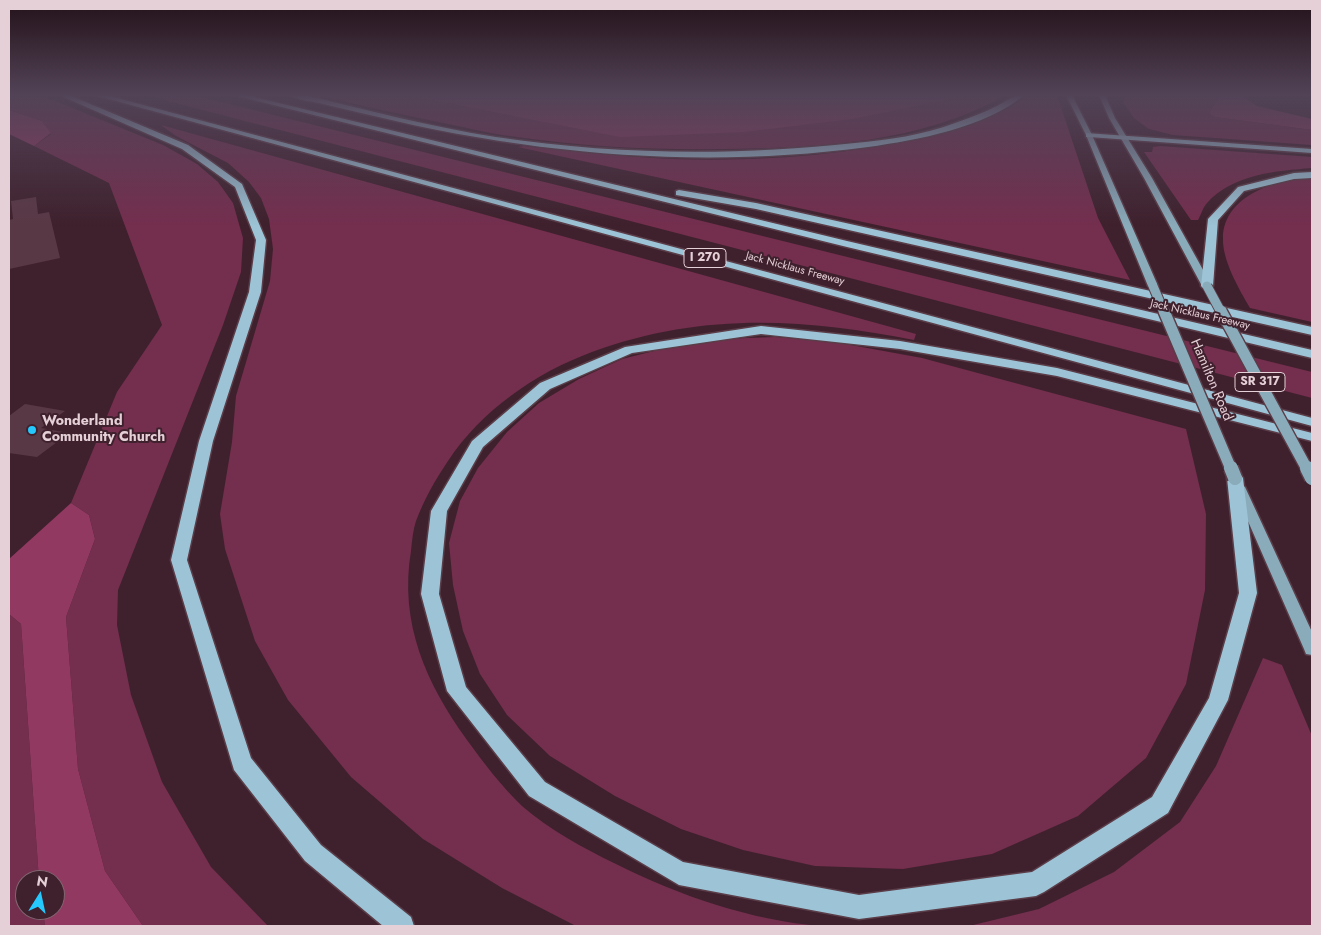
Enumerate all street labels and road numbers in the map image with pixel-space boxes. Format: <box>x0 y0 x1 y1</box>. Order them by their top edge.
road number: I 270 <box>684 248 726 268</box>
street label: Jack Nicklaus Freeway <box>744 249 846 289</box>
street label: Jack Nicklaus Freeway <box>1149 297 1251 333</box>
street label: Hamilton Road <box>1186 337 1236 423</box>
road number: SR 317 <box>1235 372 1285 392</box>

